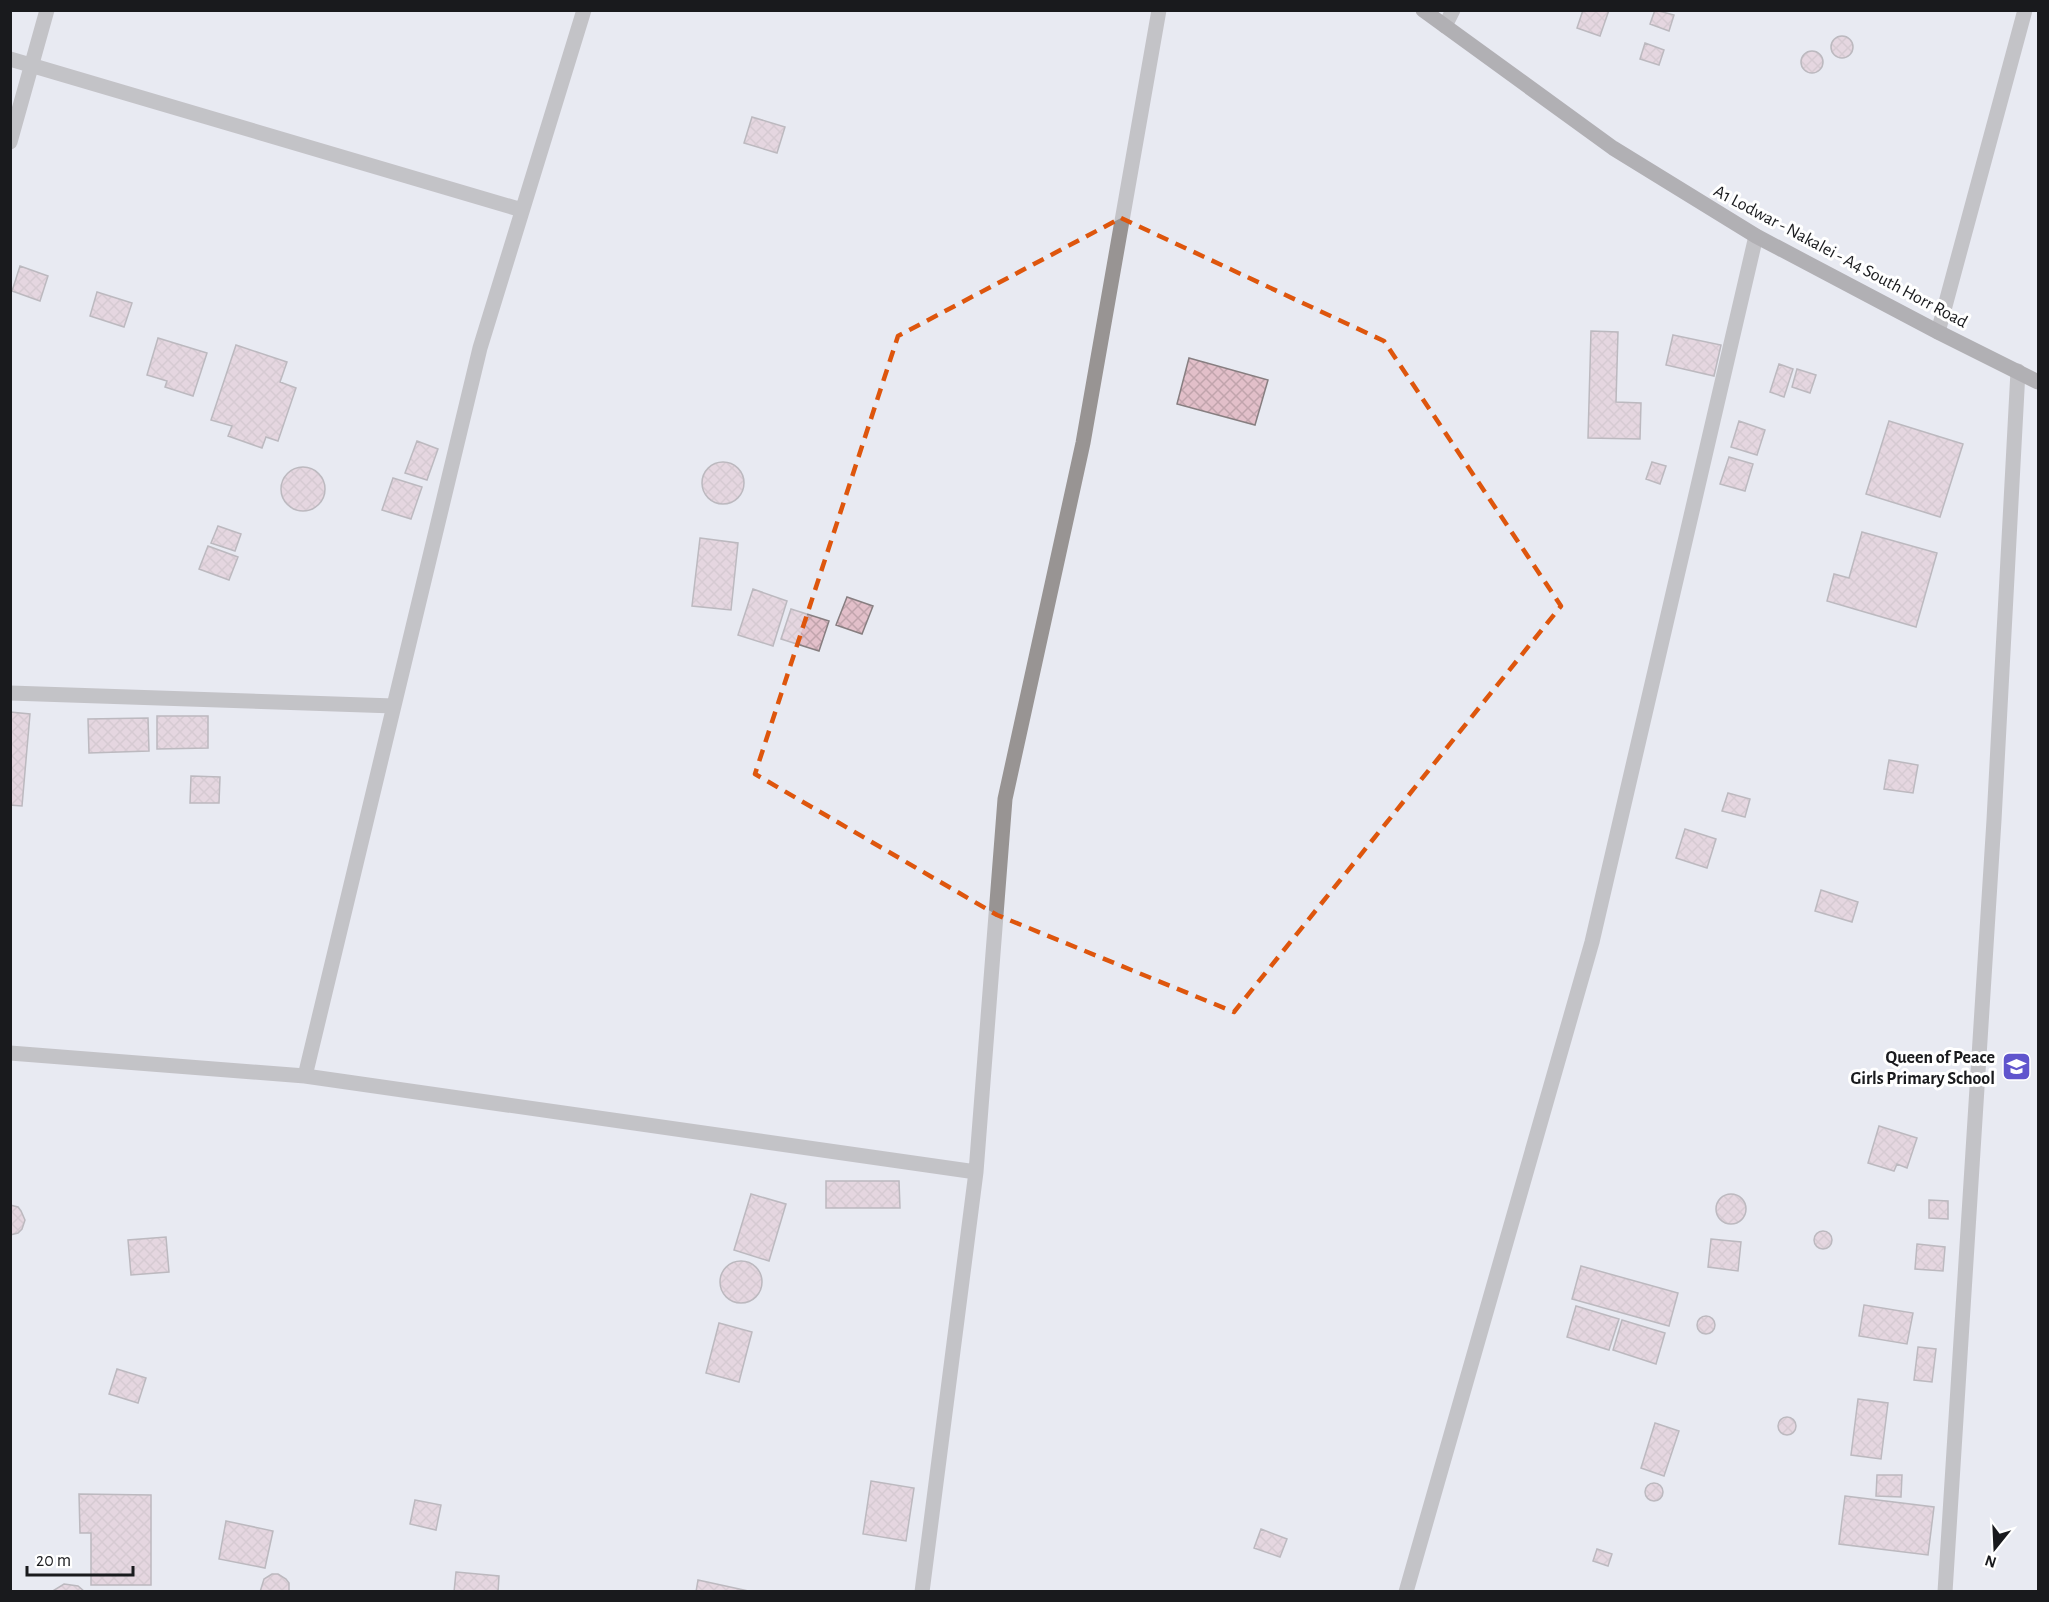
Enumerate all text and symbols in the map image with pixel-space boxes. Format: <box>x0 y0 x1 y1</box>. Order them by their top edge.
street label: A1 Lodwar - Nakalei - A4 South Horr Road <box>1711 182 1970 332</box>
place label: Queen of Peace Girls Primary School <box>1850 1049 1995 1088</box>
school or university icon: Queen of Peace Girls Primary School <box>2000 1051 2032 1083</box>
north arrow <box>1965 1518 2025 1578</box>
scale bar <box>27 1539 134 1577</box>
text: 20 m <box>36 1552 71 1570</box>
text: N <box>1983 1552 1998 1571</box>

